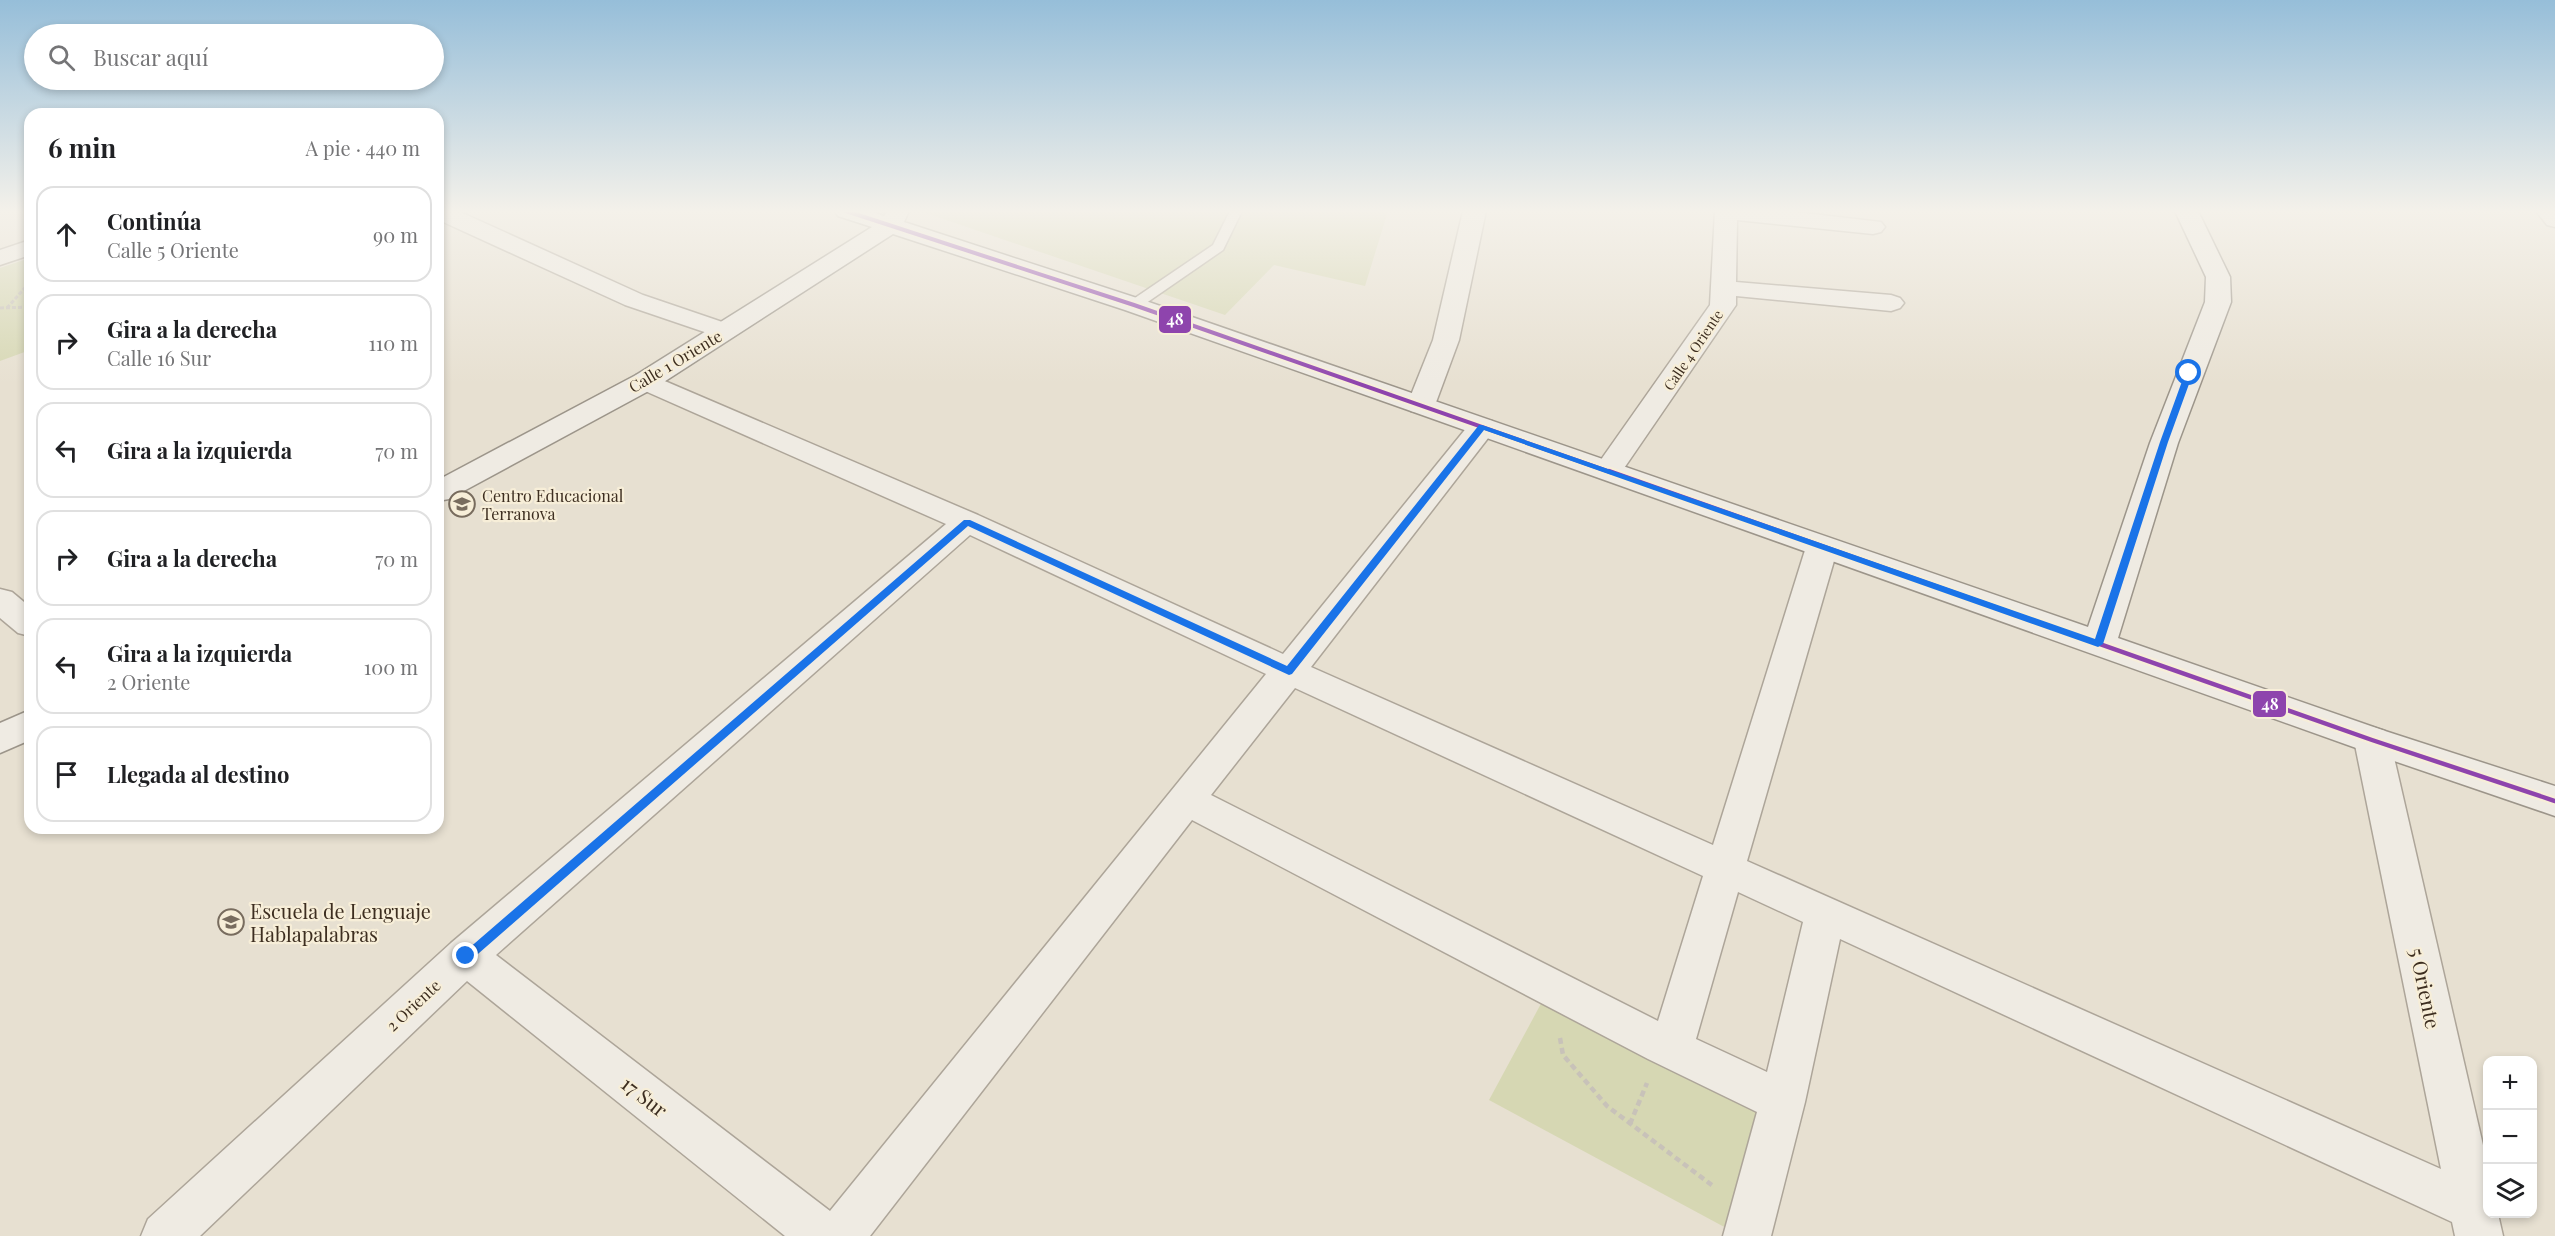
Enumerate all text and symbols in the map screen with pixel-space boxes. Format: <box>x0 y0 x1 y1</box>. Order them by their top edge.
search box <box>24 24 444 90</box>
icon: search <box>45 41 78 74</box>
text: Buscar aquí <box>93 42 208 72</box>
text: 6 min <box>48 130 116 165</box>
text: A pie · 440 m <box>306 134 420 161</box>
text: Continúa <box>107 206 201 236</box>
icon: ahead <box>50 218 83 251</box>
text: 90 m <box>373 221 418 248</box>
text: Calle 5 Oriente <box>107 236 239 263</box>
line badge: 48 <box>1158 305 1192 334</box>
street label: Calle 4 Oriente <box>1659 306 1727 394</box>
text: 48 <box>1166 308 1184 329</box>
text: Gira a la derecha <box>107 314 277 344</box>
street label: Calle 1 Oriente <box>625 325 725 397</box>
icon: right <box>50 326 83 359</box>
text: 110 m <box>368 329 418 356</box>
text: Calle 16 Sur <box>107 344 211 371</box>
route start <box>2175 359 2201 385</box>
icon: left <box>50 434 83 467</box>
text: Gira a la izquierda <box>107 435 292 465</box>
text: 70 m <box>375 437 418 464</box>
place label: Centro Educacional Terranova <box>482 485 624 524</box>
school or university icon: Centro Educacional Terranova <box>447 489 477 519</box>
icon: right <box>50 542 83 575</box>
text: Gira a la derecha <box>107 543 277 573</box>
text: 70 m <box>375 545 418 572</box>
text: Gira a la izquierda <box>107 638 292 668</box>
icon: left <box>50 650 83 683</box>
text: 100 m <box>364 653 418 680</box>
text: 2 Oriente <box>107 668 190 695</box>
line badge: 48 <box>2252 690 2287 718</box>
text: 48 <box>2261 693 2279 714</box>
icon: arrive <box>50 758 83 791</box>
text: Llegada al destino <box>107 759 289 789</box>
place label: Escuela de Lenguaje Hablapalabras <box>250 897 431 947</box>
school or university icon: Escuela de Lenguaje Hablapalabras <box>216 907 246 937</box>
route end <box>452 942 478 968</box>
street label: 5 Oriente <box>2404 945 2448 1031</box>
street label: 2 Oriente <box>381 975 445 1035</box>
map controls <box>2483 1056 2537 1218</box>
button: + <box>2483 1056 2537 1110</box>
street label: 17 Sur <box>616 1069 674 1123</box>
button: − <box>2483 1110 2537 1164</box>
button: layers <box>2483 1164 2537 1218</box>

